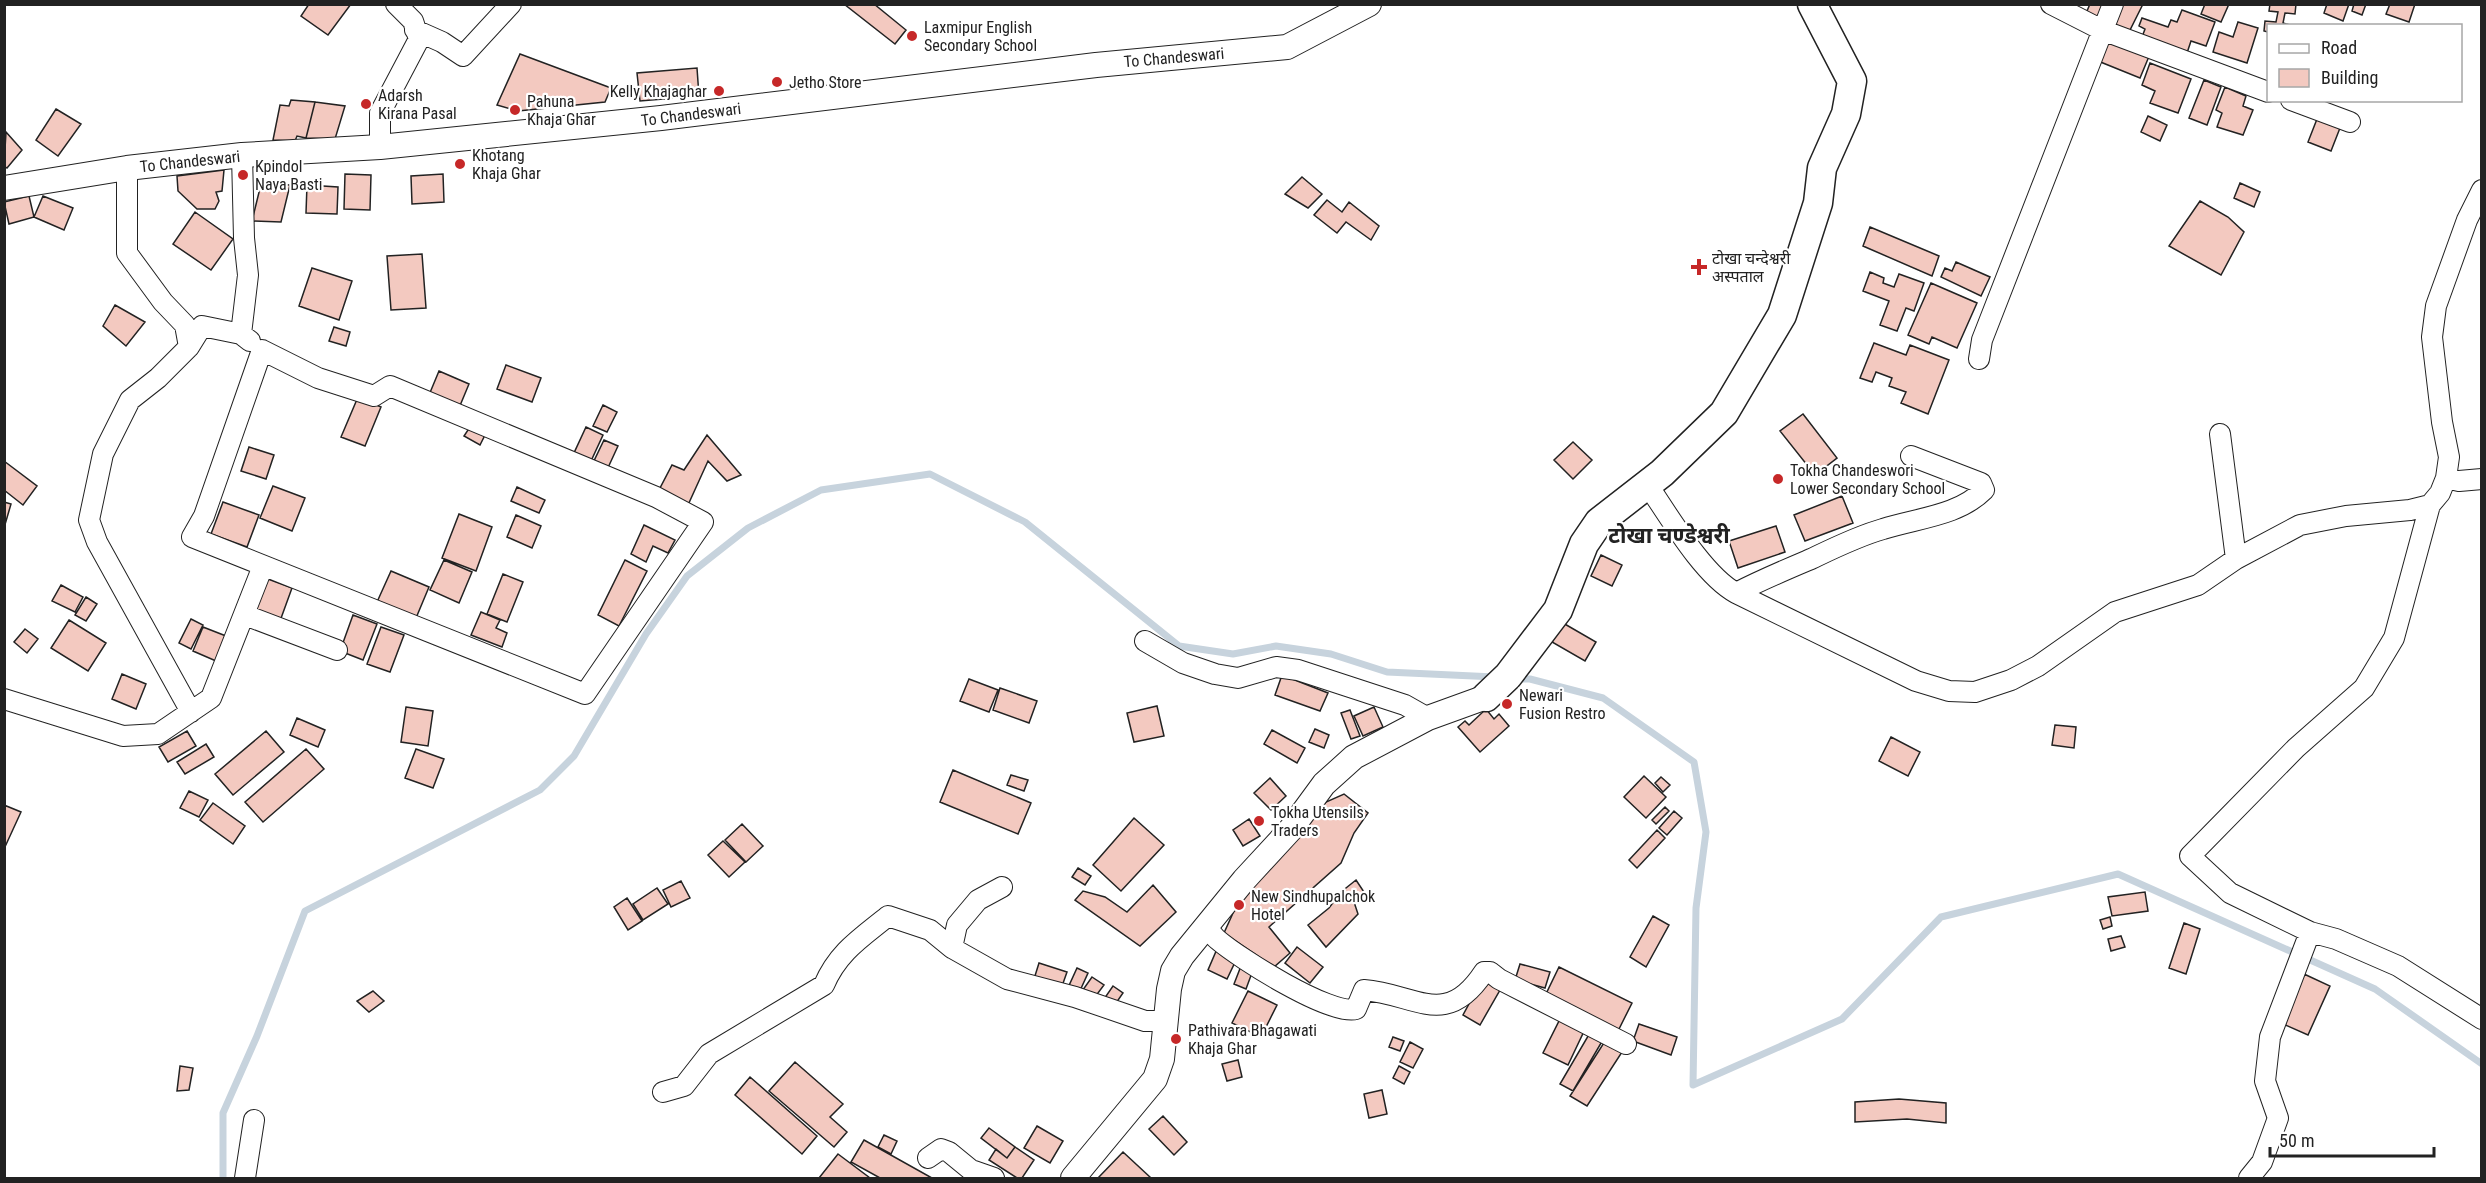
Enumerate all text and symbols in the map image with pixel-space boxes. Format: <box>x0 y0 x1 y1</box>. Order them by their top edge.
place label: Laxmipur English Secondary School <box>924 18 1037 55</box>
legend <box>2267 24 2462 102</box>
marker: Laxmipur English Secondary School <box>905 29 919 43</box>
text: Road <box>2321 37 2357 58</box>
street label: To Chandeswari <box>1123 44 1225 71</box>
text: Building <box>2321 67 2378 88</box>
place label: Jetho Store <box>789 73 862 92</box>
marker: Jetho Store <box>770 75 784 89</box>
place label: Kelly Khajaghar <box>610 82 707 101</box>
marker: Kelly Khajaghar <box>712 84 726 98</box>
place label: Adarsh Kirana Pasal <box>378 86 457 123</box>
place label: Pahuna Khaja Ghar <box>527 92 596 129</box>
marker: Adarsh Kirana Pasal <box>359 97 373 111</box>
street label: To Chandeswari <box>640 99 742 130</box>
marker: Pahuna Khaja Ghar <box>508 103 522 117</box>
place label: Khotang Khaja Ghar <box>472 146 541 183</box>
street label: To Chandeswari <box>139 147 241 176</box>
place label: Kpindol Naya Basti <box>255 157 322 194</box>
marker: Khotang Khaja Ghar <box>453 157 467 171</box>
marker: Kpindol Naya Basti <box>236 168 250 182</box>
place label: टोखा चन्देश्वरी अस्पताल <box>1712 249 1791 286</box>
marker: टोखा चन्देश्वरी अस्पताल <box>1690 258 1708 276</box>
place label: Tokha Chandeswori Lower Secondary School <box>1790 461 1945 498</box>
marker: Tokha Chandeswori Lower Secondary School <box>1771 472 1785 486</box>
district label: टोखा चण्डेश्वरी <box>1608 523 1730 548</box>
place label: Newari Fusion Restro <box>1519 686 1605 723</box>
marker: Newari Fusion Restro <box>1500 697 1514 711</box>
place label: Tokha Utensils Traders <box>1271 803 1364 840</box>
marker: Tokha Utensils Traders <box>1252 814 1266 828</box>
place label: New Sindhupalchok Hotel <box>1251 887 1376 924</box>
marker: New Sindhupalchok Hotel <box>1232 898 1246 912</box>
place label: Pathivara Bhagawati Khaja Ghar <box>1188 1021 1317 1058</box>
marker: Pathivara Bhagawati Khaja Ghar <box>1169 1032 1183 1046</box>
scale bar <box>2270 1120 2434 1158</box>
text: 50 m <box>2279 1130 2314 1151</box>

